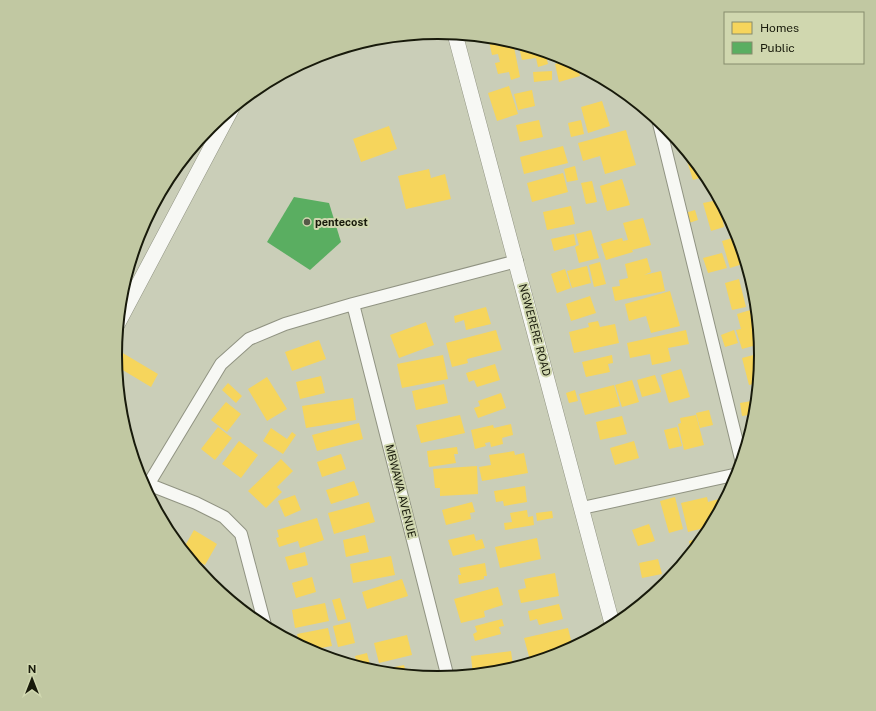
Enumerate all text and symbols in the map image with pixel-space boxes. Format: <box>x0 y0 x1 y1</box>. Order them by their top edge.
legend <box>724 12 864 64</box>
text: Homes <box>760 21 799 35</box>
text: Public <box>760 41 795 55</box>
place label: pentecost <box>315 216 368 228</box>
marker: pentecost <box>302 217 312 227</box>
street label: NGWERERE ROAD <box>517 283 553 378</box>
street label: MBWAWA AVENUE <box>384 443 418 539</box>
north arrow <box>12 659 52 699</box>
text: N <box>28 663 36 675</box>

